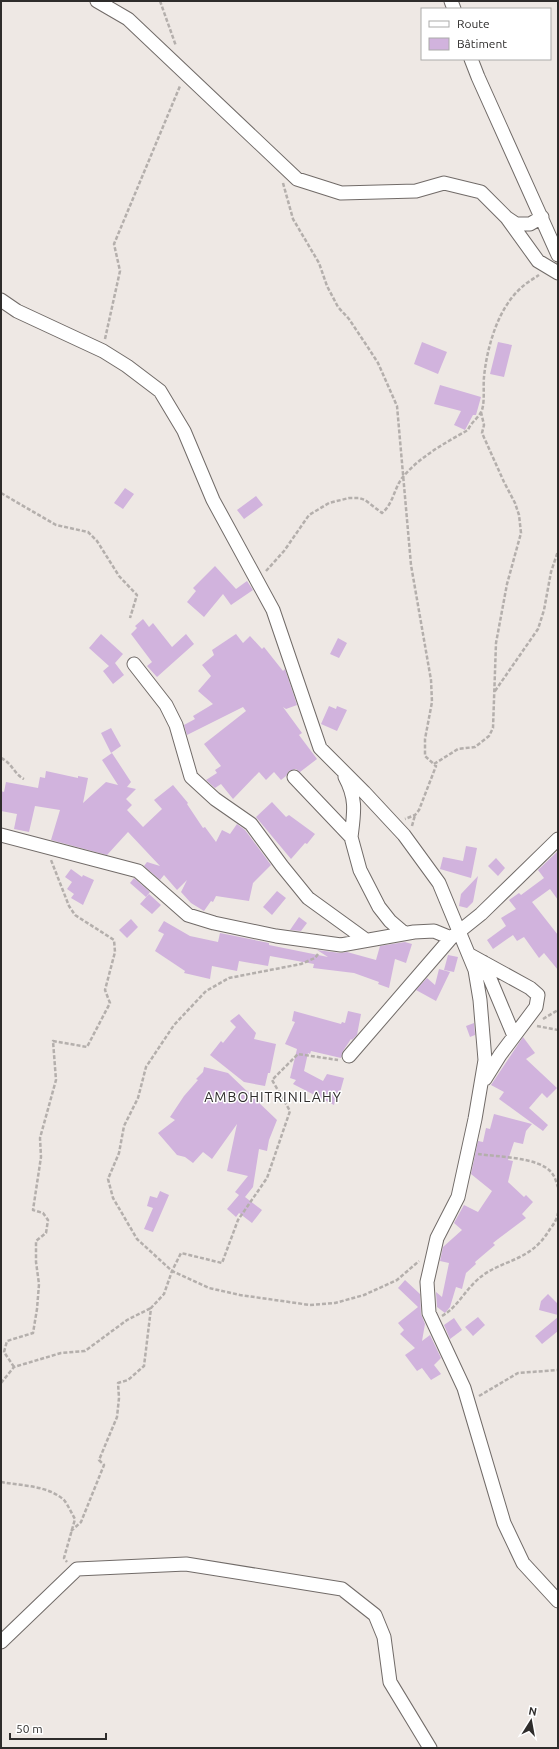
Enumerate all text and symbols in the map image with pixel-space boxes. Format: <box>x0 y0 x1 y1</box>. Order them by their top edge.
legend <box>421 8 551 60</box>
text: Route <box>457 17 490 30</box>
text: Bâtiment <box>457 37 507 50</box>
district label: AMBOHITRINILAHY <box>204 1089 342 1105</box>
north arrow <box>511 1701 551 1741</box>
text: N <box>528 1705 538 1718</box>
scale bar <box>10 1715 106 1741</box>
text: 50 m <box>16 1722 43 1735</box>

